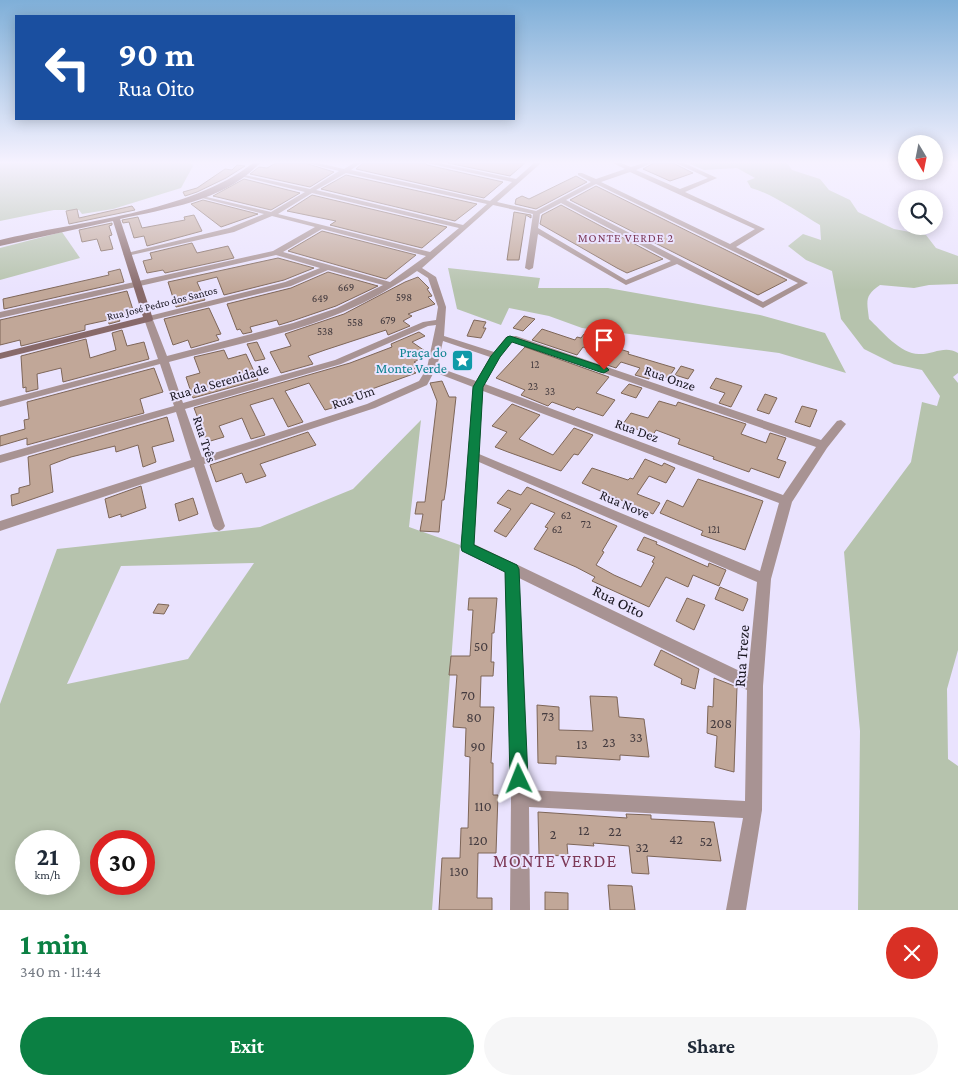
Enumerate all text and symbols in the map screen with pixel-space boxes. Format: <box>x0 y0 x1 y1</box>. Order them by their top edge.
icon: left <box>35 35 100 100</box>
text: 90 m <box>118 35 195 74</box>
text: Rua Oito <box>118 76 194 101</box>
north arrow <box>898 135 942 180</box>
map controls <box>898 135 943 235</box>
button: search <box>898 190 943 235</box>
district label: MONTE VERDE 2 <box>578 231 674 245</box>
house number: 669 <box>338 281 354 293</box>
street label: Rua José Pedro dos Santos <box>106 283 219 323</box>
house number: 598 <box>396 291 412 303</box>
house number: 649 <box>312 292 328 304</box>
house number: 679 <box>380 314 396 326</box>
house number: 558 <box>347 316 363 328</box>
pin <box>583 319 625 370</box>
house number: 538 <box>317 325 333 337</box>
icon: arrive <box>590 326 618 354</box>
place label: Praça do Monte Verde <box>376 344 447 376</box>
place icon: Praça do Monte Verde <box>451 348 475 372</box>
house number: 12 <box>531 358 539 370</box>
street label: Rua da Serenidade <box>167 360 271 404</box>
street label: Rua Onze <box>642 362 698 394</box>
house number: 23 <box>528 380 538 392</box>
street label: Rua Um <box>329 382 377 412</box>
house number: 33 <box>545 385 555 397</box>
street label: Rua Três <box>190 414 220 464</box>
street label: Rua Dez <box>613 415 661 445</box>
street label: Rua Nove <box>598 486 652 522</box>
house number: 62 <box>561 509 571 521</box>
house number: 72 <box>581 518 591 530</box>
house number: 62 <box>552 523 562 535</box>
house number: 121 <box>708 523 721 535</box>
street label: Rua Oito <box>590 582 648 621</box>
street label: Rua Treze <box>731 624 752 688</box>
house number: 50 <box>474 638 488 654</box>
house number: 70 <box>461 687 475 703</box>
house number: 73 <box>542 708 554 724</box>
house number: 80 <box>466 709 482 725</box>
house number: 208 <box>710 715 732 731</box>
house number: 33 <box>629 729 643 745</box>
house number: 23 <box>602 734 616 750</box>
house number: 13 <box>576 736 588 752</box>
house number: 90 <box>470 738 486 754</box>
position arrow <box>492 752 544 804</box>
house number: 110 <box>474 798 492 814</box>
house number: 12 <box>578 822 590 838</box>
house number: 22 <box>608 823 622 839</box>
house number: 2 <box>550 826 557 842</box>
speed limit sign: 30 <box>90 830 155 895</box>
house number: 42 <box>669 831 683 847</box>
house number: 120 <box>468 832 488 848</box>
house number: 52 <box>700 833 713 849</box>
house number: 32 <box>635 839 649 855</box>
text: 21 <box>36 843 59 870</box>
district label: MONTE VERDE <box>493 851 617 871</box>
house number: 130 <box>449 863 469 879</box>
text: km/h <box>35 868 60 882</box>
text: 1 min <box>20 927 88 960</box>
button: close <box>886 927 938 979</box>
text: 340 m · 11:44 <box>20 963 101 980</box>
button: Exit <box>20 1017 474 1075</box>
button: Share <box>484 1017 938 1075</box>

